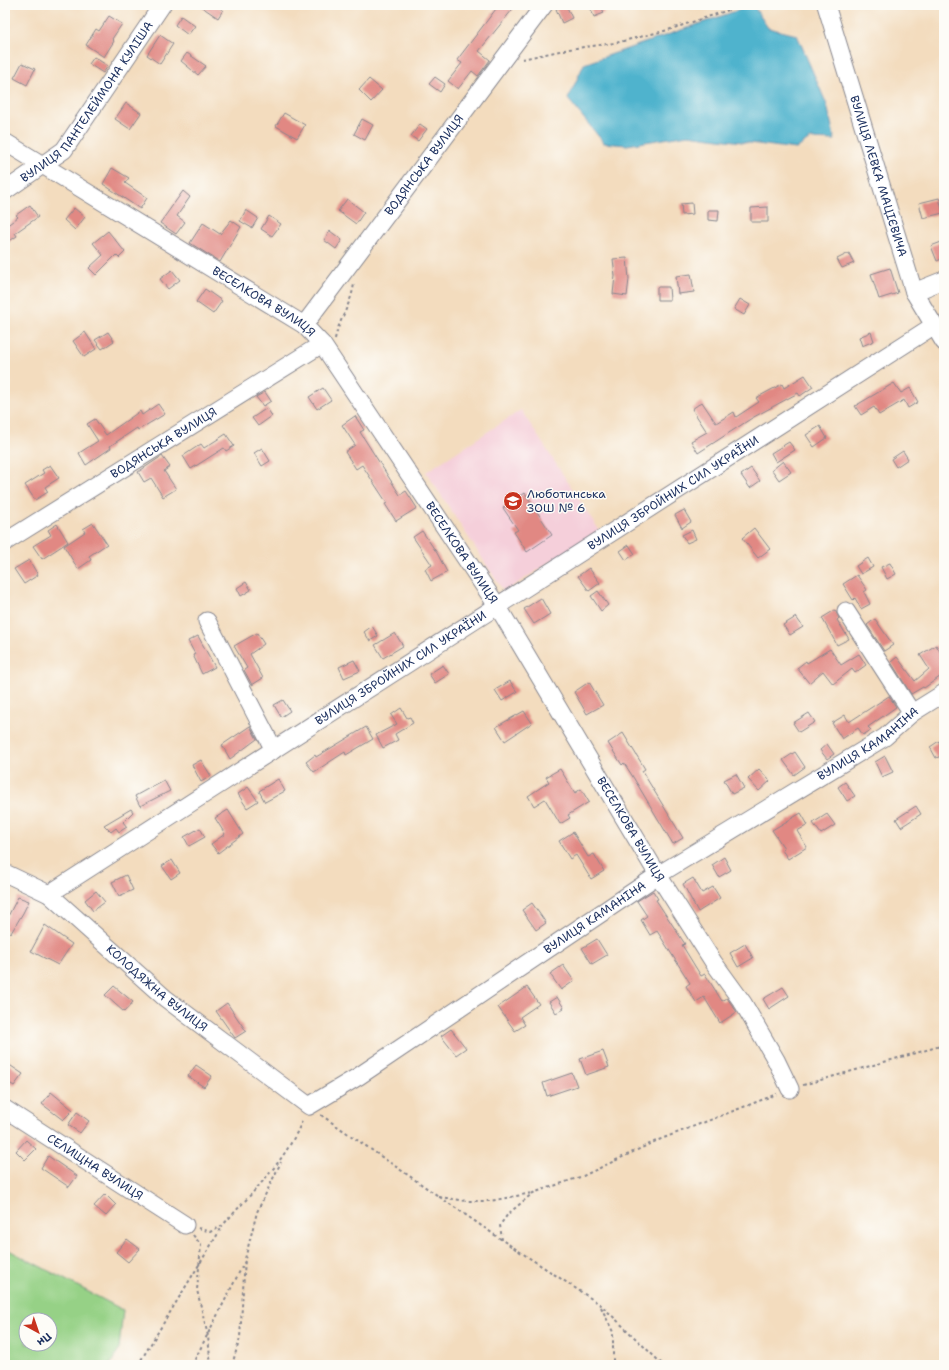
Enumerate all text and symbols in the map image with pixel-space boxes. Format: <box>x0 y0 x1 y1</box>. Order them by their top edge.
street label: ВУЛИЦЯ ПАНТЕЛЕЙМОНА КУЛІША <box>17 18 157 186</box>
street label: ВУЛИЦЯ ЛЕВКА МАЦІЄВИЧА <box>846 93 911 259</box>
street label: ВОДЯНСЬКА ВУЛИЦЯ <box>381 111 467 219</box>
street label: ВЕСЕЛКОВА ВУЛИЦЯ <box>209 263 319 340</box>
street label: ВОДЯНСЬКА ВУЛИЦЯ <box>107 404 220 482</box>
street label: ВУЛИЦЯ ЗБРОЙНИХ СИЛ УКРАЇНИ <box>585 432 762 554</box>
place label: Люботинська ЗОШ № 6 <box>527 486 606 516</box>
school or university icon: Люботинська ЗОШ № 6 <box>502 490 524 512</box>
street label: ВЕСЕЛКОВА ВУЛИЦЯ <box>422 499 502 607</box>
street label: ВУЛИЦЯ ЗБРОЙНИХ СИЛ УКРАЇНИ <box>312 607 489 729</box>
street label: ВУЛИЦЯ КАМАНІНА <box>814 703 922 784</box>
street label: ВЕСЕЛКОВА ВУЛИЦЯ <box>593 774 668 885</box>
street label: ВУЛИЦЯ КАМАНІНА <box>541 877 649 958</box>
street label: КОЛОДЯЖНА ВУЛИЦЯ <box>103 941 211 1035</box>
street label: СЕЛИЩНА ВУЛИЦЯ <box>44 1130 146 1204</box>
north arrow <box>18 1312 58 1352</box>
text: Пн <box>34 1329 54 1350</box>

